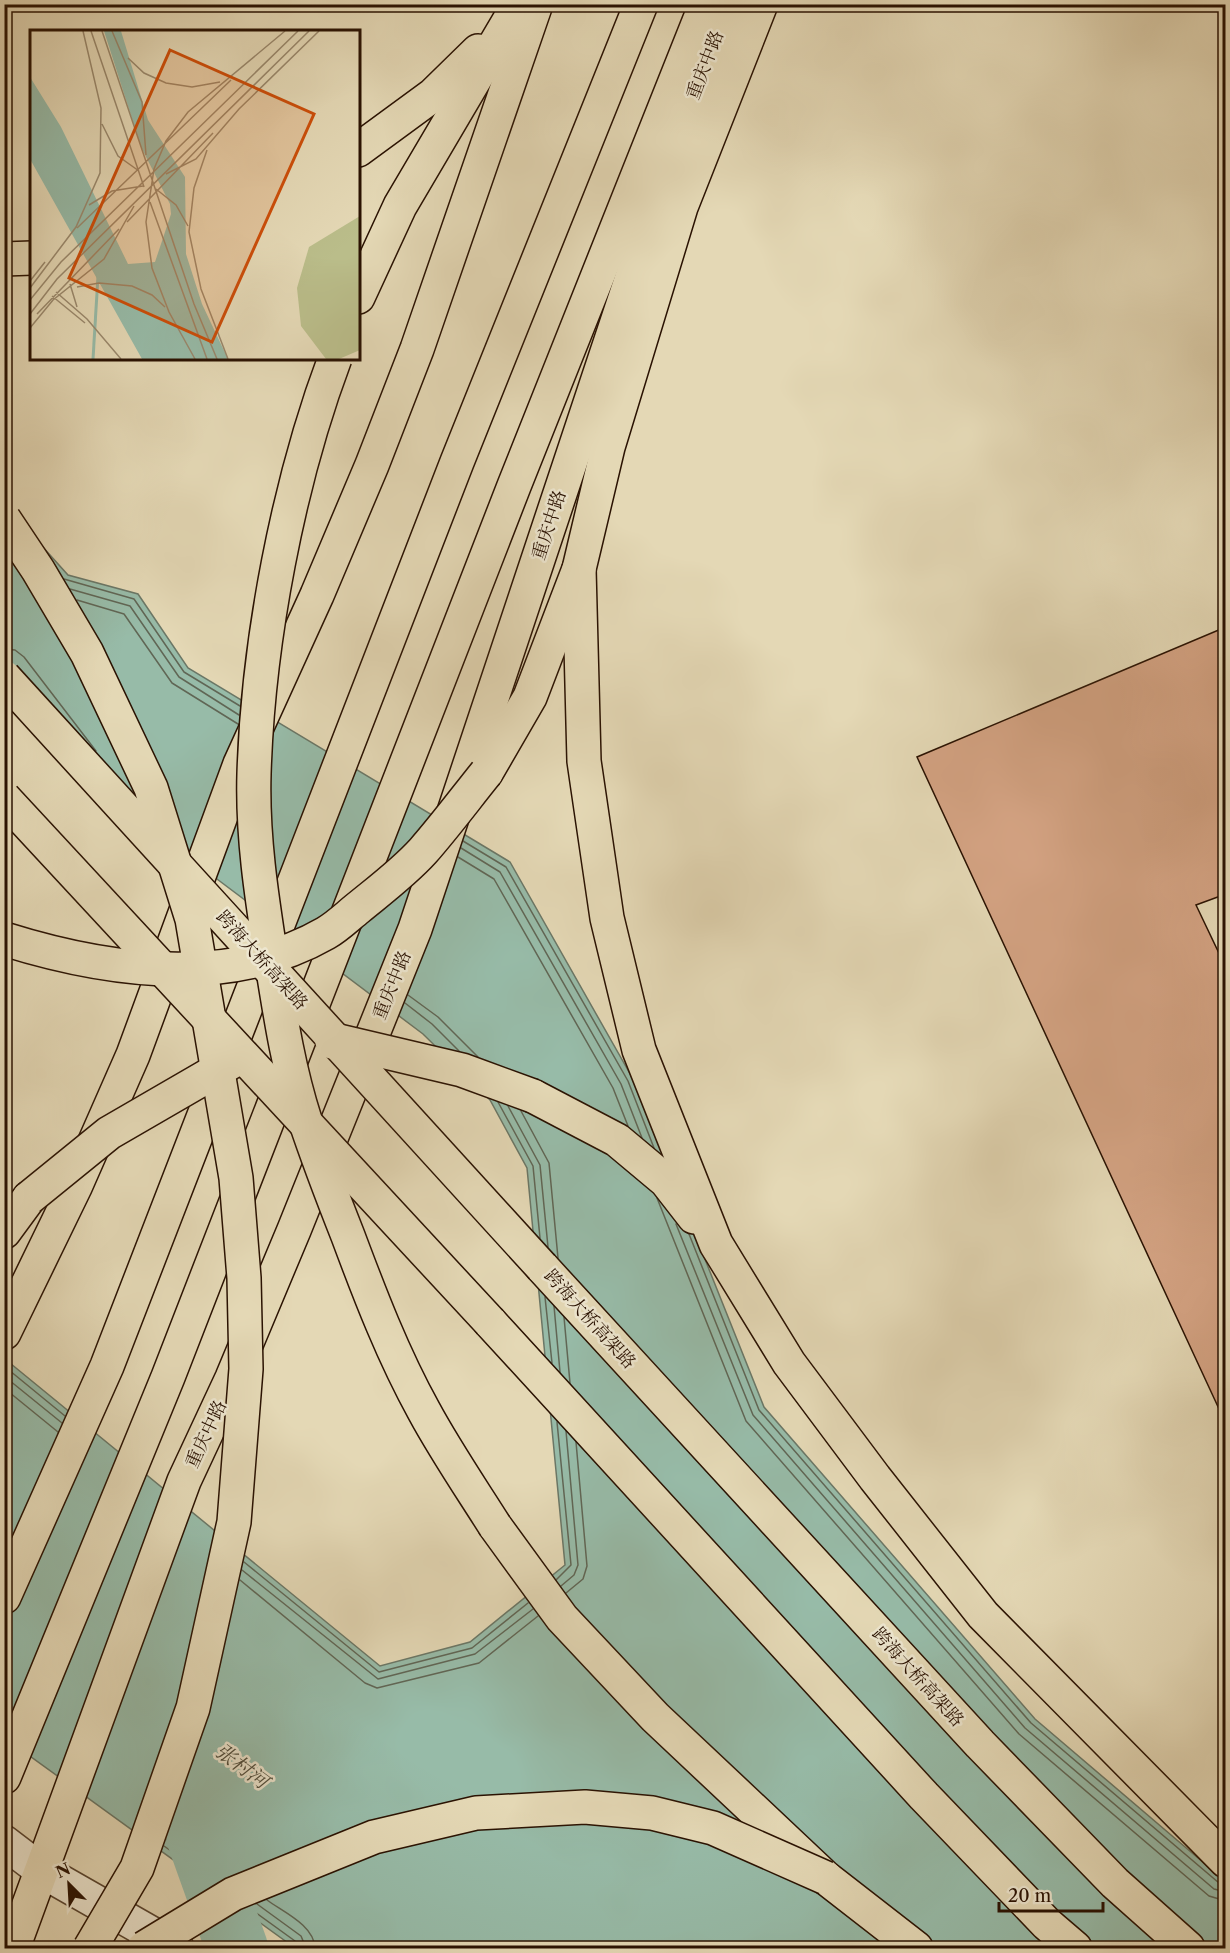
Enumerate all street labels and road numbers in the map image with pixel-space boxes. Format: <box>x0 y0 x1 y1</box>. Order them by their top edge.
street label: 重庆中路 <box>682 27 728 103</box>
street label: 重庆中路 <box>527 487 571 563</box>
street label: 跨海大桥高架路 <box>212 906 312 1014</box>
street label: 重庆中路 <box>368 948 416 1022</box>
street label: 跨海大桥高架路 <box>540 1265 640 1373</box>
street label: 重庆中路 <box>181 1397 231 1471</box>
street label: 跨海大桥高架路 <box>868 1623 968 1731</box>

